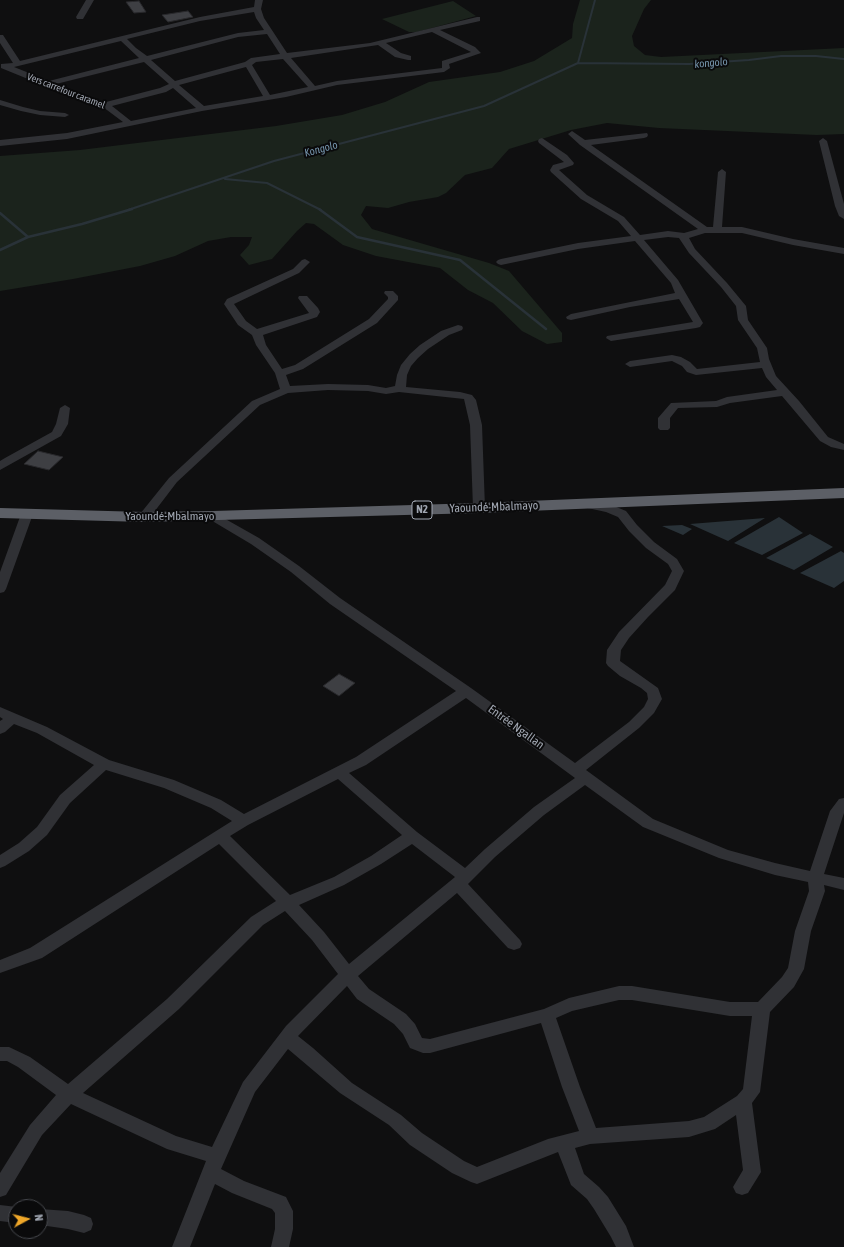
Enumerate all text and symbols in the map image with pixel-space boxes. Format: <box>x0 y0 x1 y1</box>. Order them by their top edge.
water label: kongolo <box>694 55 728 71</box>
street label: Vers carrefour caramel <box>25 71 107 111</box>
water label: Kongolo <box>303 138 339 160</box>
street label: Yaoundé-Mbalmayo <box>449 498 539 516</box>
road number: N2 <box>412 501 432 519</box>
street label: Yaoundé-Mbalmayo <box>126 509 214 523</box>
street label: Entrée Ngallan <box>485 702 547 752</box>
north arrow <box>8 1199 48 1239</box>
text: N <box>33 1214 45 1222</box>

